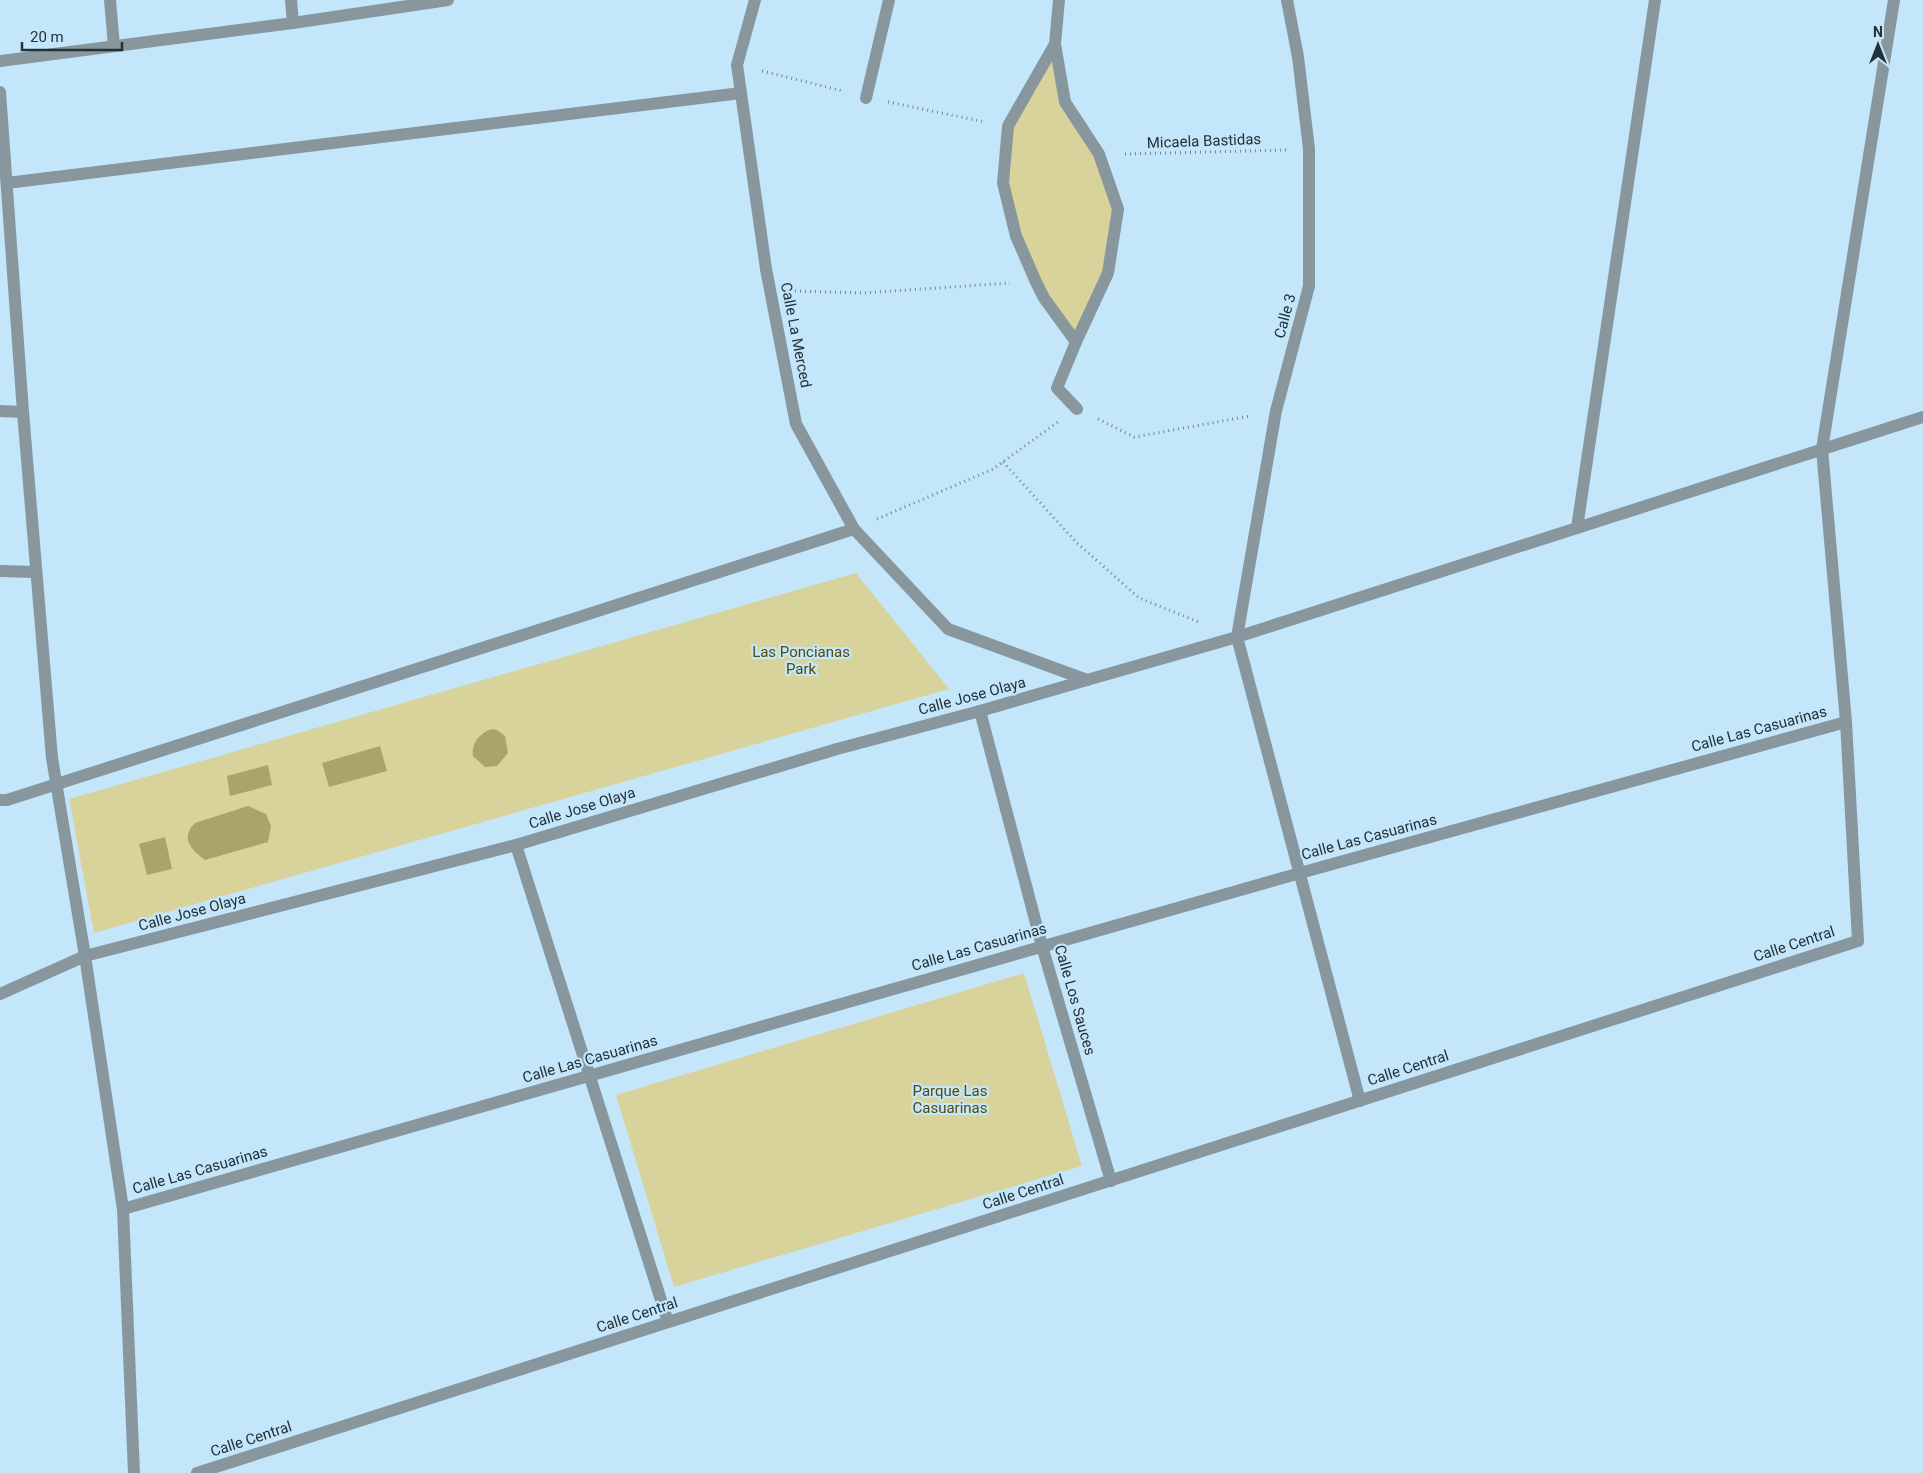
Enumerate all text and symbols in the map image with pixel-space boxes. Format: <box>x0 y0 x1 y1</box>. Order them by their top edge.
scale bar <box>22 20 122 52</box>
north arrow <box>1853 20 1903 70</box>
text: N <box>1873 24 1883 40</box>
text: 20 m <box>30 28 64 46</box>
street label: Micaela Bastidas <box>1147 130 1261 152</box>
street label: Calle La Merced <box>777 281 815 389</box>
street label: Calle 3 <box>1270 292 1300 340</box>
park label: Las Poncianas Park <box>752 643 850 678</box>
street label: Calle Jose Olaya <box>916 673 1028 719</box>
street label: Calle Las Casuarinas <box>1689 702 1829 756</box>
street label: Calle Jose Olaya <box>527 783 637 833</box>
street label: Calle Las Casuarinas <box>1299 810 1439 864</box>
street label: Calle Jose Olaya <box>136 889 248 935</box>
street label: Calle Las Casuarinas <box>909 919 1049 975</box>
street label: Calle Central <box>1751 922 1837 966</box>
street label: Calle Los Sauces <box>1051 943 1099 1057</box>
street label: Calle Las Casuarinas <box>520 1031 660 1087</box>
street label: Calle Central <box>1365 1046 1451 1090</box>
park label: Parque Las Casuarinas <box>912 1082 988 1117</box>
street label: Calle Las Casuarinas <box>130 1142 270 1198</box>
street label: Calle Central <box>980 1170 1066 1214</box>
street label: Calle Central <box>594 1293 680 1337</box>
street label: Calle Central <box>208 1417 294 1461</box>

